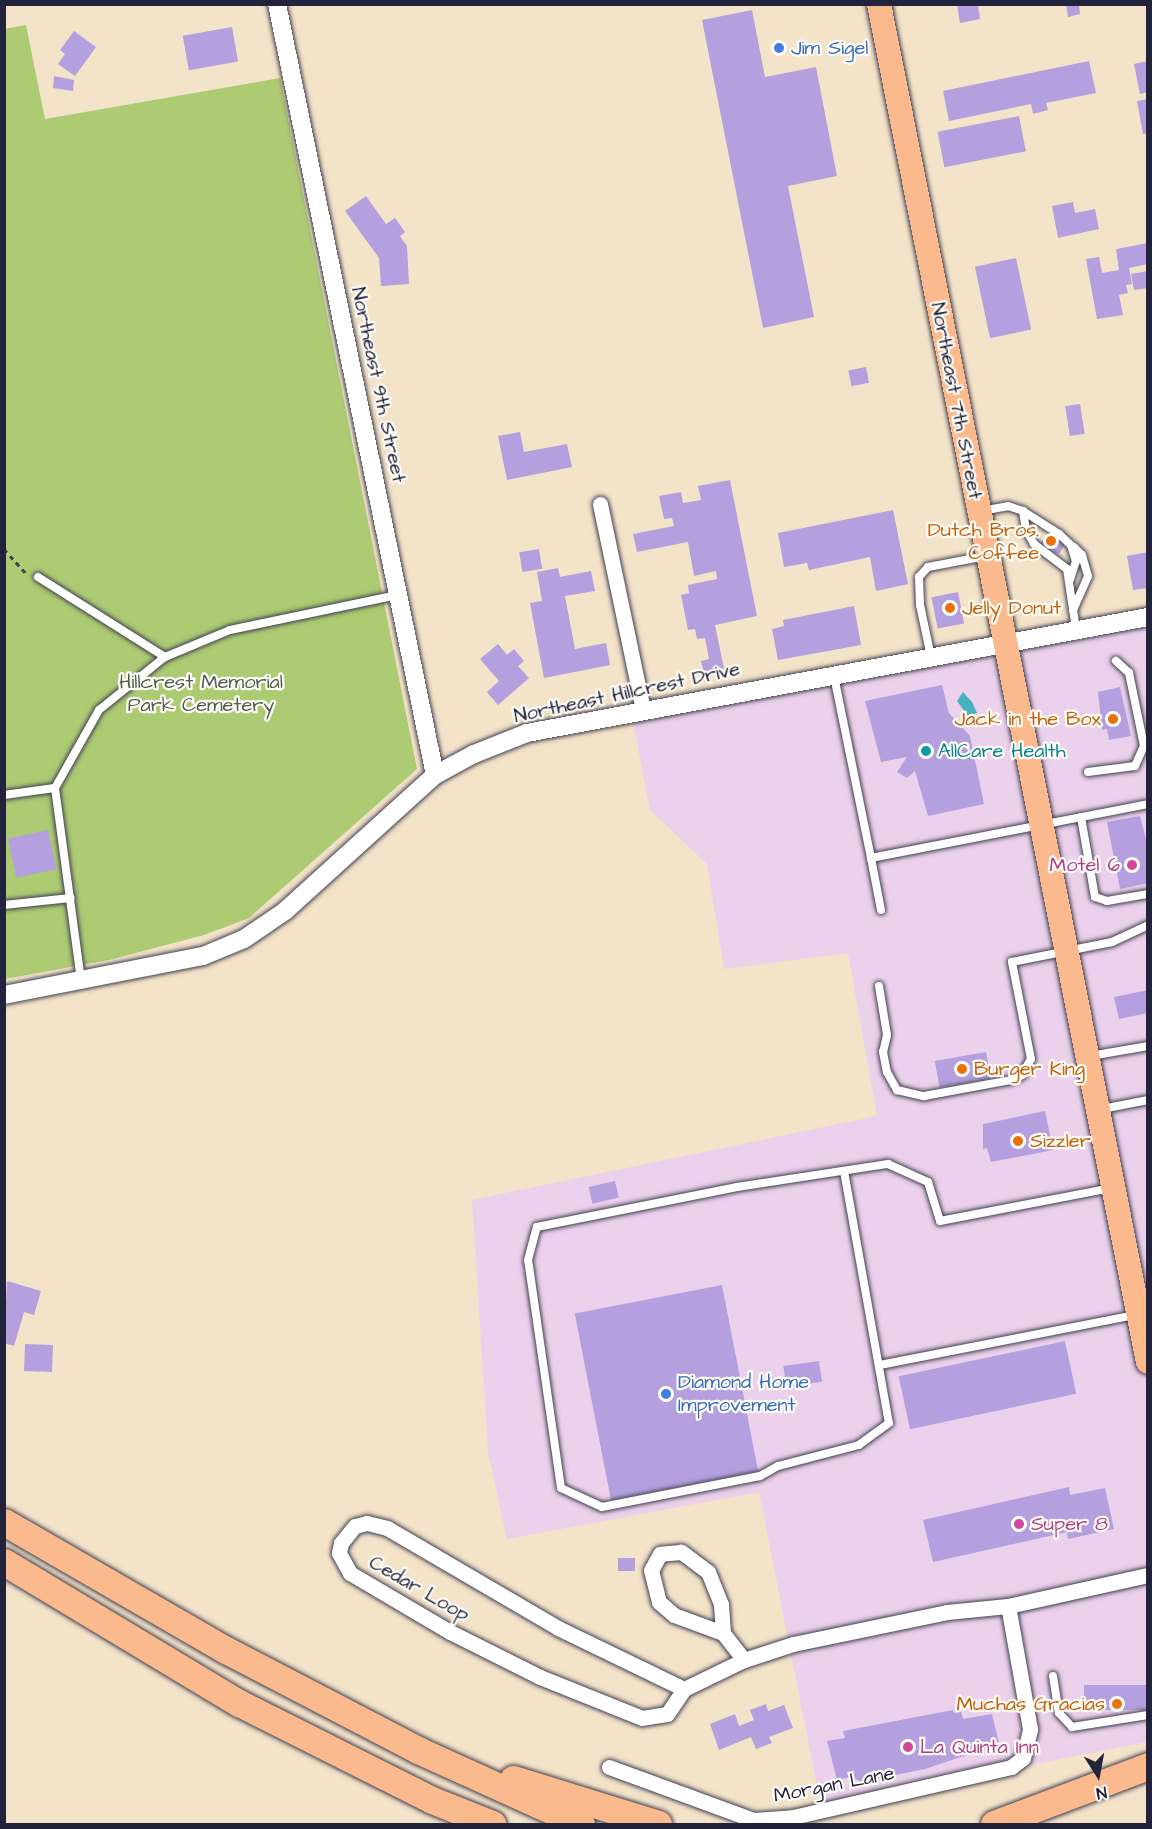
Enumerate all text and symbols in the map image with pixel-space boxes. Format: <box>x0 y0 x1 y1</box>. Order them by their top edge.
place label: Jim Sigel <box>791 36 868 60</box>
marker: Jim Sigel <box>772 41 786 55</box>
street label: Northeast 9th Street <box>346 285 410 485</box>
street label: Northeast 7th Street <box>925 301 987 501</box>
place label: Dutch Bros. Coffee <box>928 518 1039 565</box>
marker: Dutch Bros. Coffee <box>1044 534 1058 548</box>
place label: Jelly Donut <box>962 596 1061 620</box>
marker: Jelly Donut <box>943 601 957 615</box>
street label: Northeast Hillcrest Drive <box>512 657 742 729</box>
park label: Hillcrest Memorial Park Cemetery <box>119 671 283 718</box>
place label: Jack in the Box <box>955 707 1101 731</box>
marker: Jack in the Box <box>1106 712 1120 726</box>
place label: AllCare Health <box>938 739 1066 763</box>
marker: AllCare Health <box>919 744 933 758</box>
place label: Motel 6 <box>1050 853 1120 877</box>
marker: Motel 6 <box>1125 858 1139 872</box>
place label: Burger King <box>974 1057 1085 1081</box>
marker: Burger King <box>955 1062 969 1076</box>
place label: Sizzler <box>1030 1129 1091 1153</box>
marker: Sizzler <box>1011 1134 1025 1148</box>
place label: Diamond Home Improvement <box>678 1370 809 1417</box>
marker: Diamond Home Improvement <box>659 1387 673 1401</box>
place label: Super 8 <box>1031 1512 1108 1536</box>
marker: Super 8 <box>1012 1517 1026 1531</box>
street label: Cedar Loop <box>365 1551 473 1627</box>
place label: Muchas Gracias <box>957 1692 1105 1716</box>
marker: Muchas Gracias <box>1110 1697 1124 1711</box>
place label: La Quinta Inn <box>920 1735 1039 1759</box>
marker: La Quinta Inn <box>901 1740 915 1754</box>
north arrow <box>1068 1745 1128 1805</box>
street label: Morgan Lane <box>772 1762 896 1808</box>
text: N <box>1094 1781 1108 1804</box>

